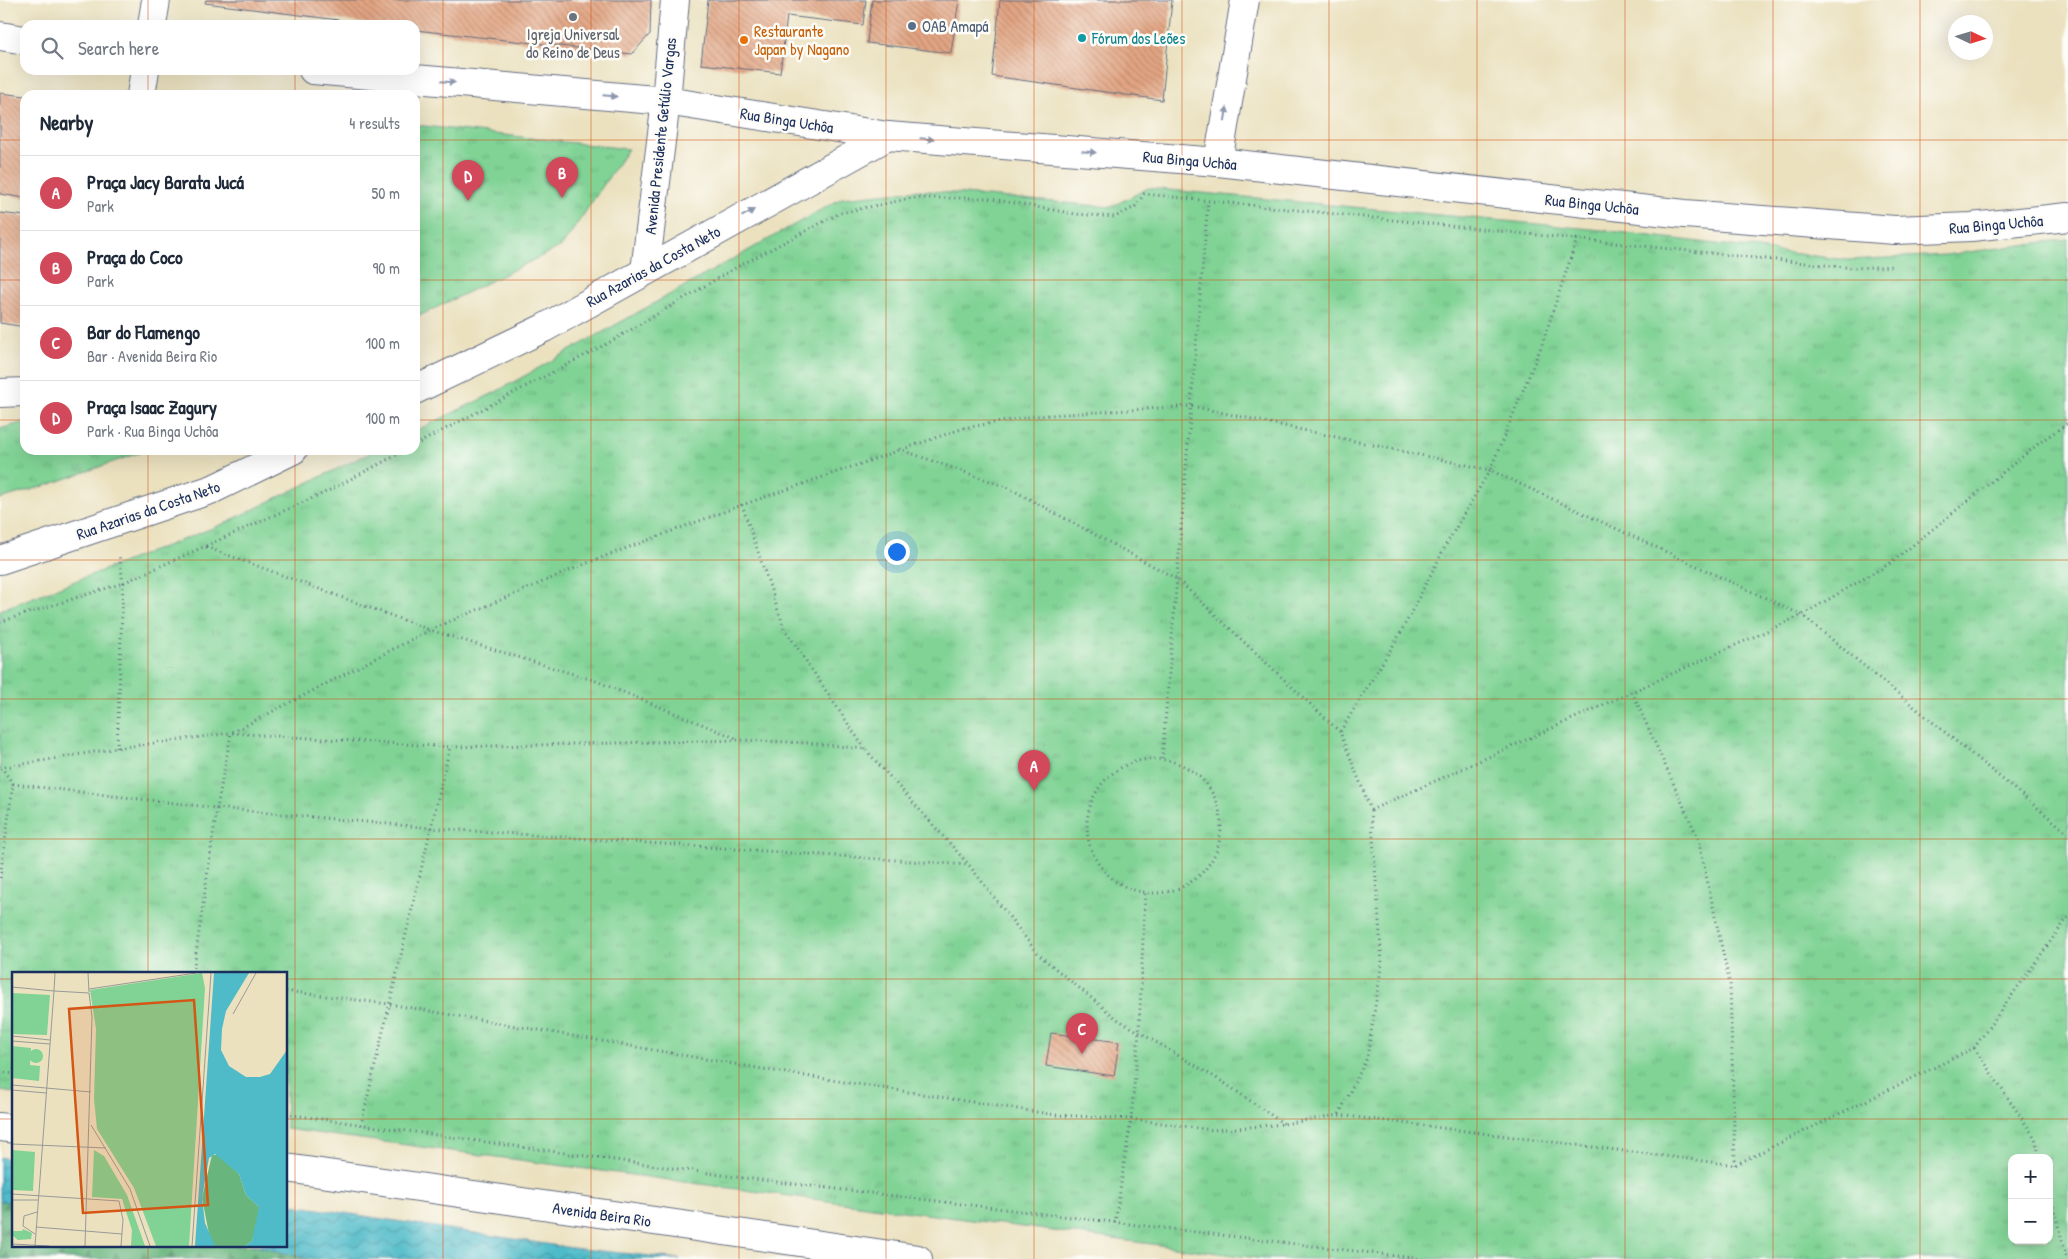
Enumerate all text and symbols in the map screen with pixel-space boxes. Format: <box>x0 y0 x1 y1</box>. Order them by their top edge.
marker: Igreja Universal do Reino de Deus <box>567 11 579 23</box>
place label: OAB Amapá <box>922 15 989 37</box>
north arrow <box>1948 15 1993 60</box>
search box <box>20 20 420 75</box>
place label: Restaurante Japan by Nagano <box>754 20 850 60</box>
marker: OAB Amapá <box>906 20 918 32</box>
place label: Igreja Universal do Reino de Deus <box>526 23 620 63</box>
place label: Fórum dos Leões <box>1091 27 1185 49</box>
marker: Fórum dos Leões <box>1076 32 1088 44</box>
icon: search <box>38 34 66 62</box>
marker: Restaurante Japan by Nagano <box>738 34 750 46</box>
text: Search here <box>78 35 159 61</box>
street label: Avenida Presidente Getúlio Vargas <box>639 36 681 236</box>
one-way arrow <box>441 78 457 86</box>
one-way arrow <box>602 92 618 100</box>
street label: Rua Binga Uchôa <box>739 102 835 138</box>
one-way arrow <box>1222 105 1230 121</box>
text: Nearby <box>40 108 93 137</box>
text: 4 results <box>349 112 400 134</box>
one-way arrow <box>919 135 935 143</box>
street label: Rua Binga Uchôa <box>1142 145 1238 175</box>
one-way arrow <box>1081 148 1097 156</box>
pin: B <box>546 157 578 198</box>
pin: D <box>452 160 484 201</box>
text: Praça Jacy Barata Jucá <box>87 169 244 195</box>
text: A <box>52 182 60 204</box>
text: 50 m <box>372 182 400 204</box>
street label: Rua Binga Uchôa <box>1544 188 1640 220</box>
text: Park <box>87 195 114 217</box>
one-way arrow <box>741 209 756 217</box>
street label: Rua Binga Uchôa <box>1948 209 2044 239</box>
street label: Rua Azarias da Costa Neto <box>582 220 725 312</box>
text: Praça do Coco <box>87 244 183 270</box>
text: B <box>52 257 60 279</box>
text: 90 m <box>372 257 400 279</box>
text: Park <box>87 270 114 292</box>
text: Bar do Flamengo <box>87 319 200 345</box>
text: C <box>52 332 60 354</box>
text: 100 m <box>365 332 400 354</box>
text: Bar · Avenida Beira Rio <box>87 345 217 367</box>
text: Praça Isaac Zagury <box>87 394 217 420</box>
text: D <box>52 407 60 429</box>
text: 100 m <box>365 407 400 429</box>
text: Park · Rua Binga Uchôa <box>87 420 218 442</box>
street label: Rua Azarias da Costa Neto <box>73 475 223 545</box>
your location <box>884 539 910 565</box>
pin: A <box>1018 750 1050 791</box>
inset map <box>12 972 288 1246</box>
pin: C <box>1066 1013 1098 1054</box>
map controls <box>2008 1154 2053 1244</box>
button: + <box>2008 1154 2053 1199</box>
street label: Avenida Beira Rio <box>551 1196 653 1232</box>
button: − <box>2008 1199 2053 1244</box>

